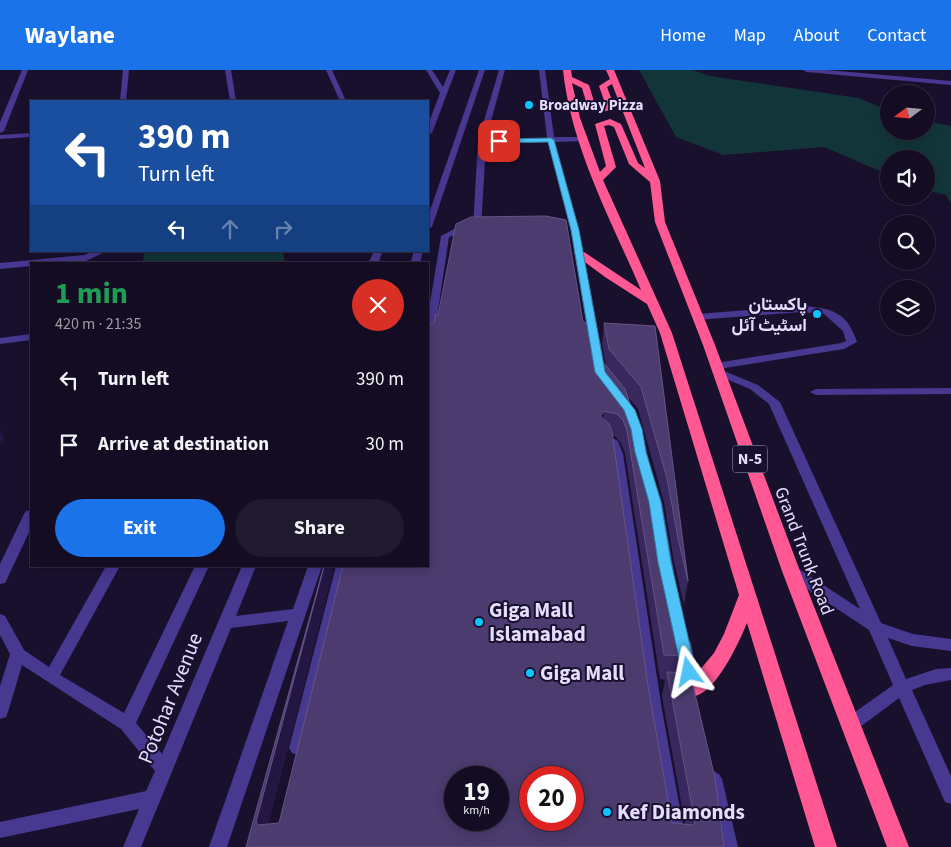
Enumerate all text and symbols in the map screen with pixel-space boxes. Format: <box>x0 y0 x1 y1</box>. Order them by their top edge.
text: Waylane <box>25 18 115 53</box>
text: Home <box>660 23 706 48</box>
text: Map <box>734 23 766 48</box>
text: About <box>794 23 839 48</box>
text: Contact <box>867 23 926 48</box>
north arrow <box>880 85 935 140</box>
map controls <box>880 85 935 335</box>
place label: Broadway Pizza <box>539 95 643 116</box>
marker: Broadway Pizza <box>523 99 535 111</box>
text: 390 m <box>138 112 230 162</box>
icon: left <box>55 120 120 185</box>
pin <box>478 120 520 162</box>
icon: arrive <box>485 127 513 155</box>
button: sound <box>880 150 935 205</box>
text: Turn left <box>138 158 214 190</box>
icon: left <box>163 215 191 243</box>
icon: ahead <box>216 215 244 243</box>
icon: right <box>269 215 297 243</box>
button: search <box>880 215 935 270</box>
text: 1 min <box>55 272 128 315</box>
button: close <box>352 279 404 331</box>
button: layers <box>880 280 935 335</box>
place label: پاکستان اسٹیٹ آئل <box>731 292 807 338</box>
marker: پاکستان اسٹیٹ آئل <box>811 308 823 320</box>
text: 420 m · 21:35 <box>55 313 142 335</box>
icon: left <box>55 366 83 394</box>
text: Turn left <box>98 366 169 393</box>
text: 390 m <box>356 366 404 393</box>
icon: arrive <box>55 431 83 459</box>
text: Arrive at destination <box>98 431 269 458</box>
text: 30 m <box>366 431 404 458</box>
road number: N-5 <box>732 446 768 472</box>
street label: Grand Trunk Road <box>768 483 840 619</box>
button: Exit <box>55 499 225 557</box>
button: Share <box>235 499 404 557</box>
place label: Giga Mall Islamabad <box>489 595 586 649</box>
marker: Giga Mall Islamabad <box>473 616 485 628</box>
street label: Potohar Avenue <box>130 628 210 768</box>
position arrow <box>662 645 714 697</box>
place label: Giga Mall <box>540 658 624 688</box>
marker: Giga Mall <box>524 667 536 679</box>
speed limit sign: 20 <box>519 766 584 831</box>
text: 19 <box>463 774 490 810</box>
place label: Kef Diamonds <box>617 797 745 827</box>
text: km/h <box>463 802 490 819</box>
marker: Kef Diamonds <box>601 806 613 818</box>

